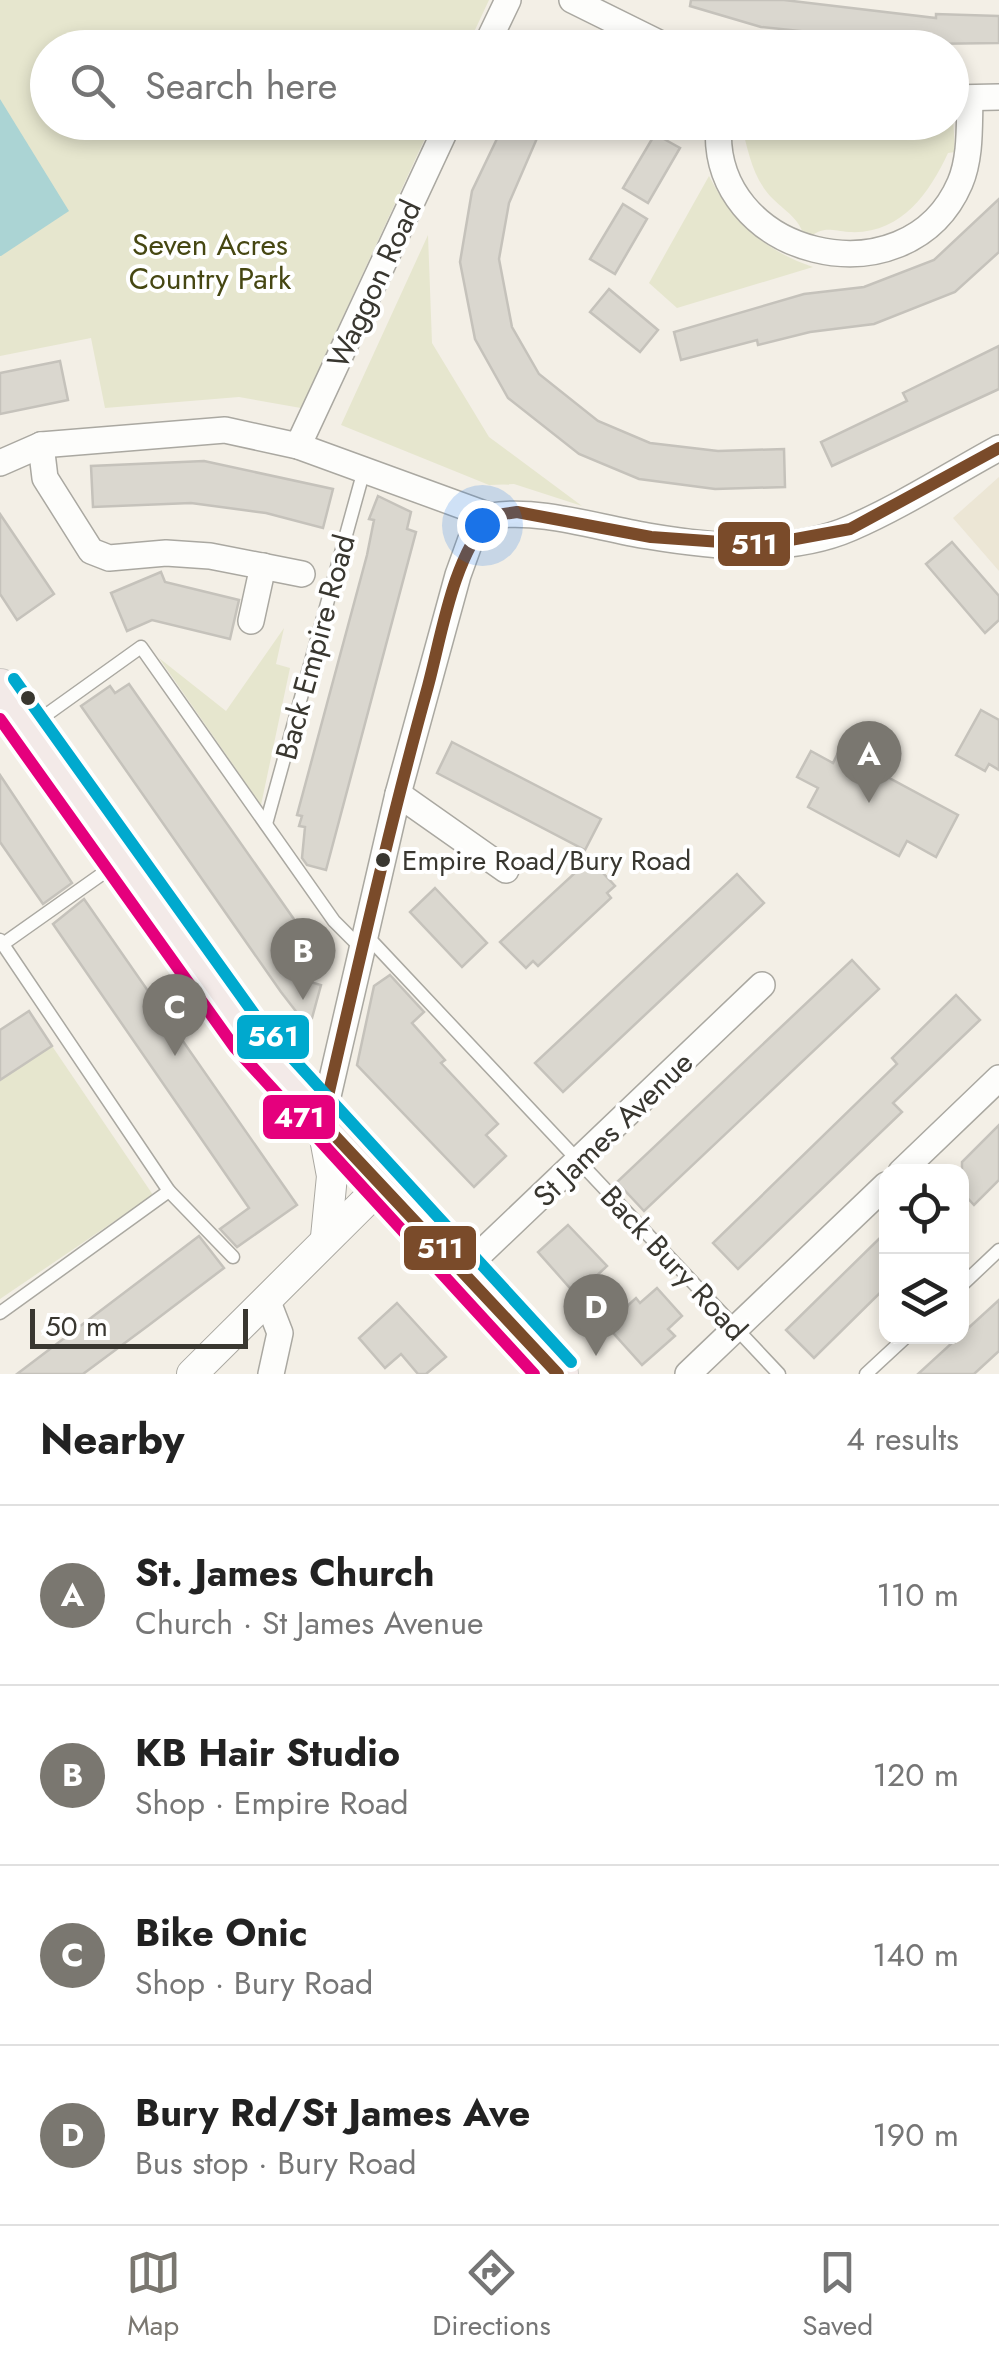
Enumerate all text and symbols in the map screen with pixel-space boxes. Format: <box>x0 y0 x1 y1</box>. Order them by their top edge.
search box <box>30 30 969 140</box>
icon: search <box>65 58 120 113</box>
text: Search here <box>145 58 337 113</box>
street label: Waggon Road <box>316 193 432 375</box>
park label: Seven Acres Country Park <box>129 223 292 300</box>
your location <box>457 500 508 551</box>
line badge: 511 <box>716 520 792 568</box>
text: 511 <box>731 524 777 565</box>
street label: Back Empire Road <box>264 530 366 764</box>
unlabelled marker <box>18 688 38 708</box>
pin: A <box>836 720 902 803</box>
place label: Empire Road/Bury Road <box>402 840 691 881</box>
marker: Empire Road/Bury Road <box>373 850 393 870</box>
pin: B <box>270 918 336 1000</box>
pin: C <box>142 974 208 1056</box>
line badge: 561 <box>235 1013 311 1061</box>
text: 561 <box>247 1016 299 1057</box>
street label: St James Avenue <box>523 1041 703 1217</box>
line badge: 471 <box>261 1093 337 1141</box>
text: 471 <box>274 1097 324 1138</box>
map controls <box>879 1164 969 1344</box>
button: locate <box>879 1164 969 1254</box>
street label: Back Bury Road <box>591 1176 757 1350</box>
line badge: 511 <box>402 1224 478 1272</box>
text: 511 <box>417 1228 463 1269</box>
button: layers <box>879 1254 969 1344</box>
pin: D <box>564 1274 628 1356</box>
scale bar <box>30 1304 248 1348</box>
text: 50 m <box>45 1306 108 1347</box>
text: Nearby <box>40 1409 184 1470</box>
text: 4 results <box>846 1416 959 1462</box>
text: St. James Church <box>135 1545 435 1600</box>
text: A <box>61 1572 84 1618</box>
text: 110 m <box>876 1572 959 1618</box>
text: Church · St James Avenue <box>135 1600 483 1646</box>
text: KB Hair Studio <box>135 1725 400 1780</box>
text: B <box>62 1752 83 1798</box>
text: 120 m <box>873 1752 959 1798</box>
text: Shop · Empire Road <box>135 1780 409 1826</box>
text: Bike Onic <box>135 1905 308 1960</box>
text: C <box>61 1932 84 1978</box>
text: 140 m <box>872 1932 959 1978</box>
text: Shop · Bury Road <box>135 1960 373 2006</box>
text: Bury Rd/St James Ave <box>135 2085 530 2140</box>
text: D <box>61 2112 84 2158</box>
text: 190 m <box>872 2112 959 2158</box>
text: Bus stop · Bury Road <box>135 2140 417 2186</box>
tab: Map <box>126 2245 181 2346</box>
tab: Directions <box>432 2245 551 2346</box>
tab: Saved <box>802 2245 873 2346</box>

